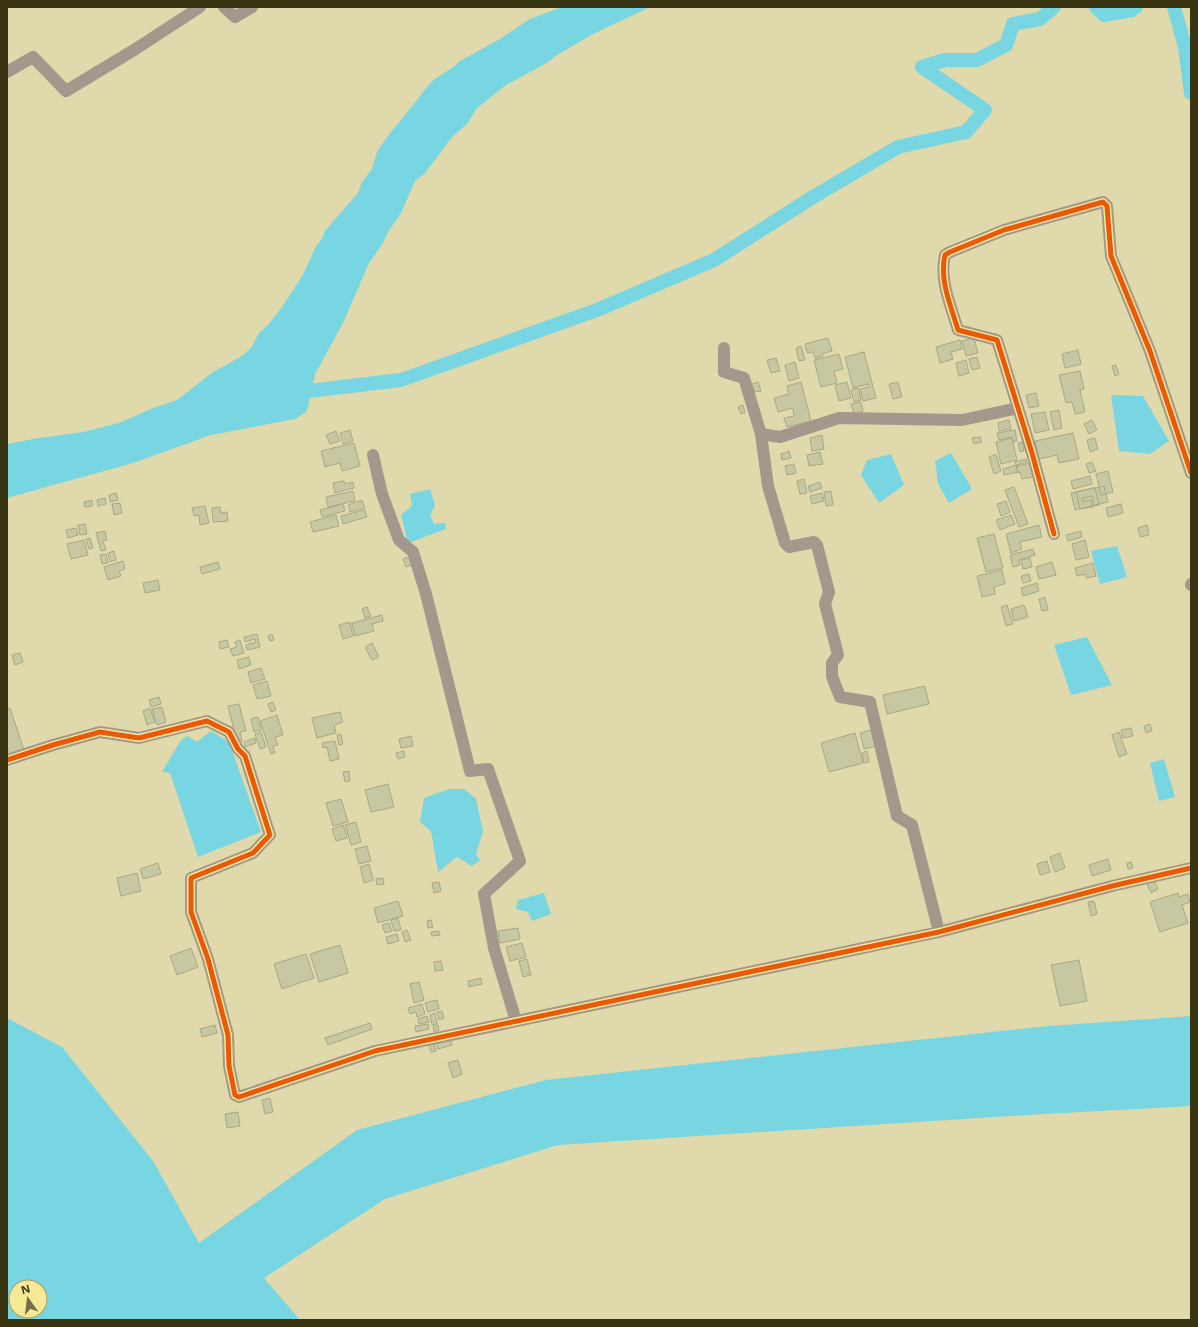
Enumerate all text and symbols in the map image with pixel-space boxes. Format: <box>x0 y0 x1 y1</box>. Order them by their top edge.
north arrow <box>8 1279 48 1319</box>
text: N <box>19 1280 32 1297</box>

